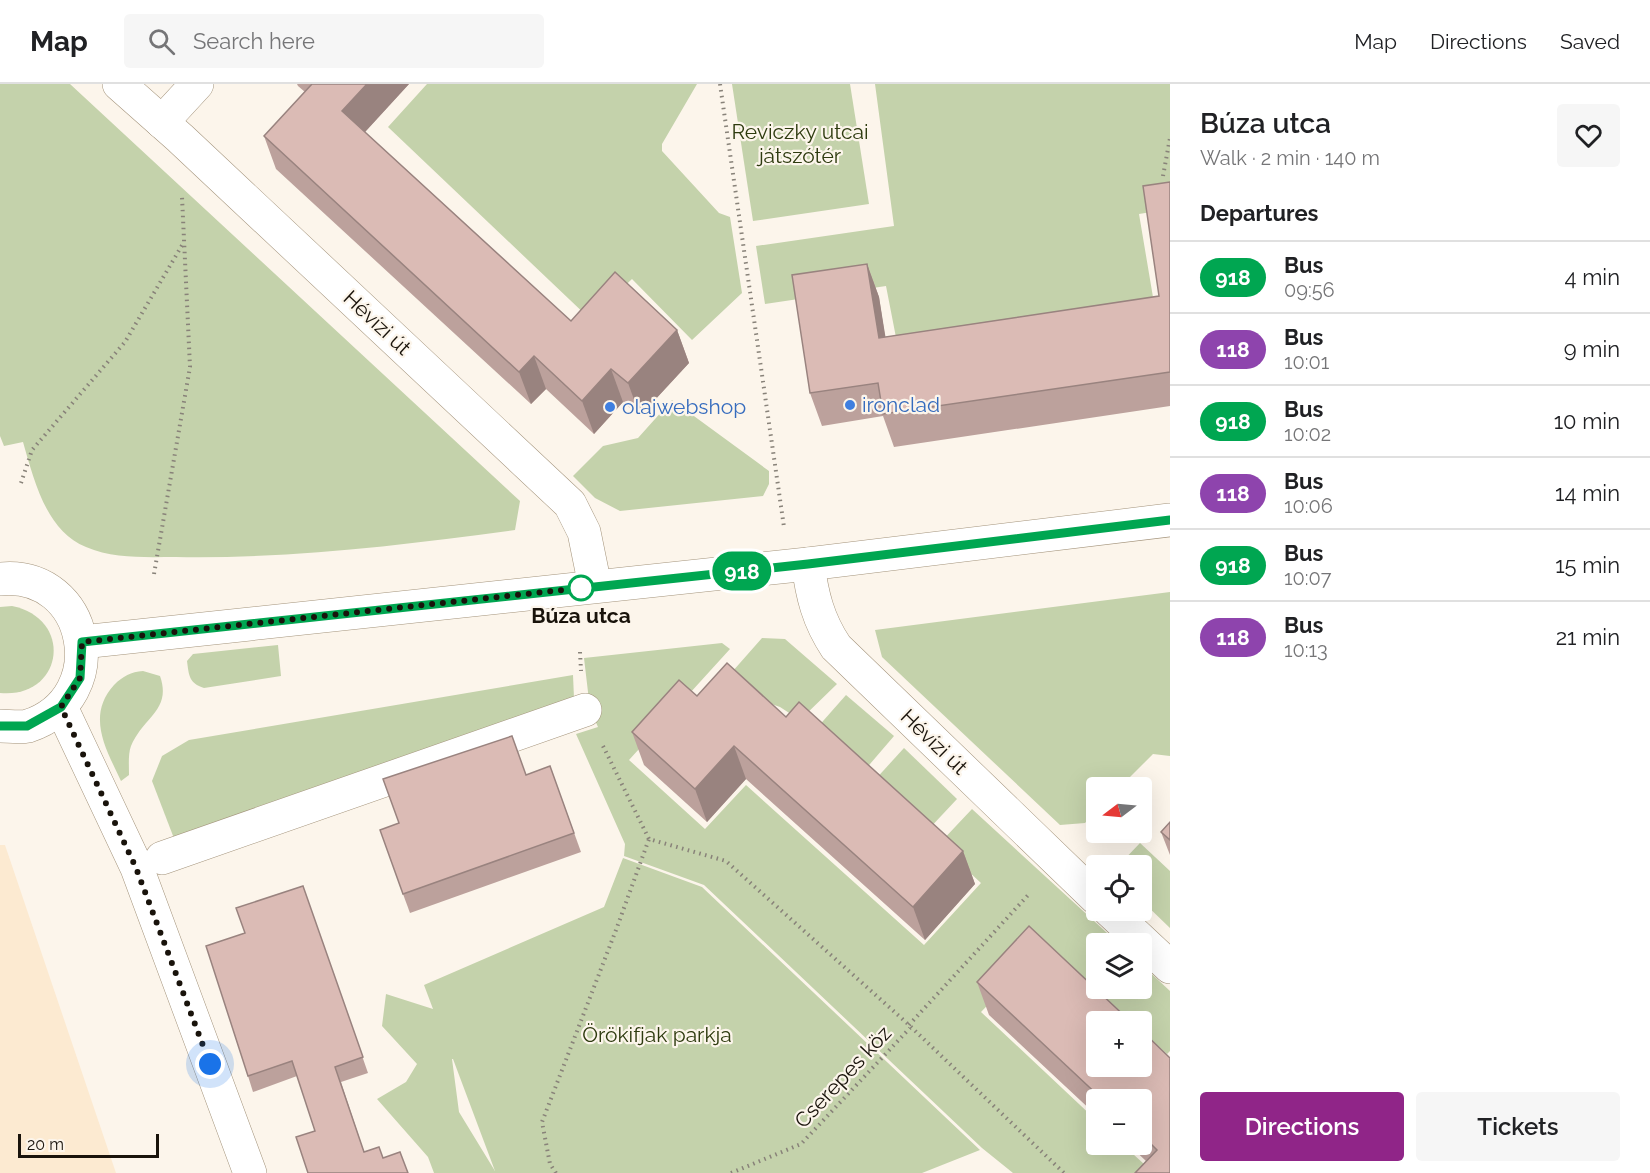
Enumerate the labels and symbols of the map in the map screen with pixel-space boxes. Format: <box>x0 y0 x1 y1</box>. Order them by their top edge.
park label: Reviczky utcai játszótér <box>731 119 869 168</box>
street label: Hévízi út <box>338 285 416 360</box>
place label: ironclad <box>862 392 940 417</box>
place label: olajwebshop <box>622 394 746 419</box>
marker: ironclad <box>843 398 857 412</box>
marker: olajwebshop <box>603 400 617 414</box>
line badge: 918 <box>708 552 777 590</box>
marker: Búza utca <box>568 575 594 601</box>
place label: Búza utca <box>531 603 631 628</box>
street label: Hévízi út <box>896 704 973 779</box>
north arrow <box>1086 777 1152 843</box>
street label: Cserepes köz <box>789 1021 896 1133</box>
park label: Örökifjak parkja <box>582 1022 732 1047</box>
your location <box>195 1049 225 1079</box>
scale bar <box>18 1131 159 1158</box>

